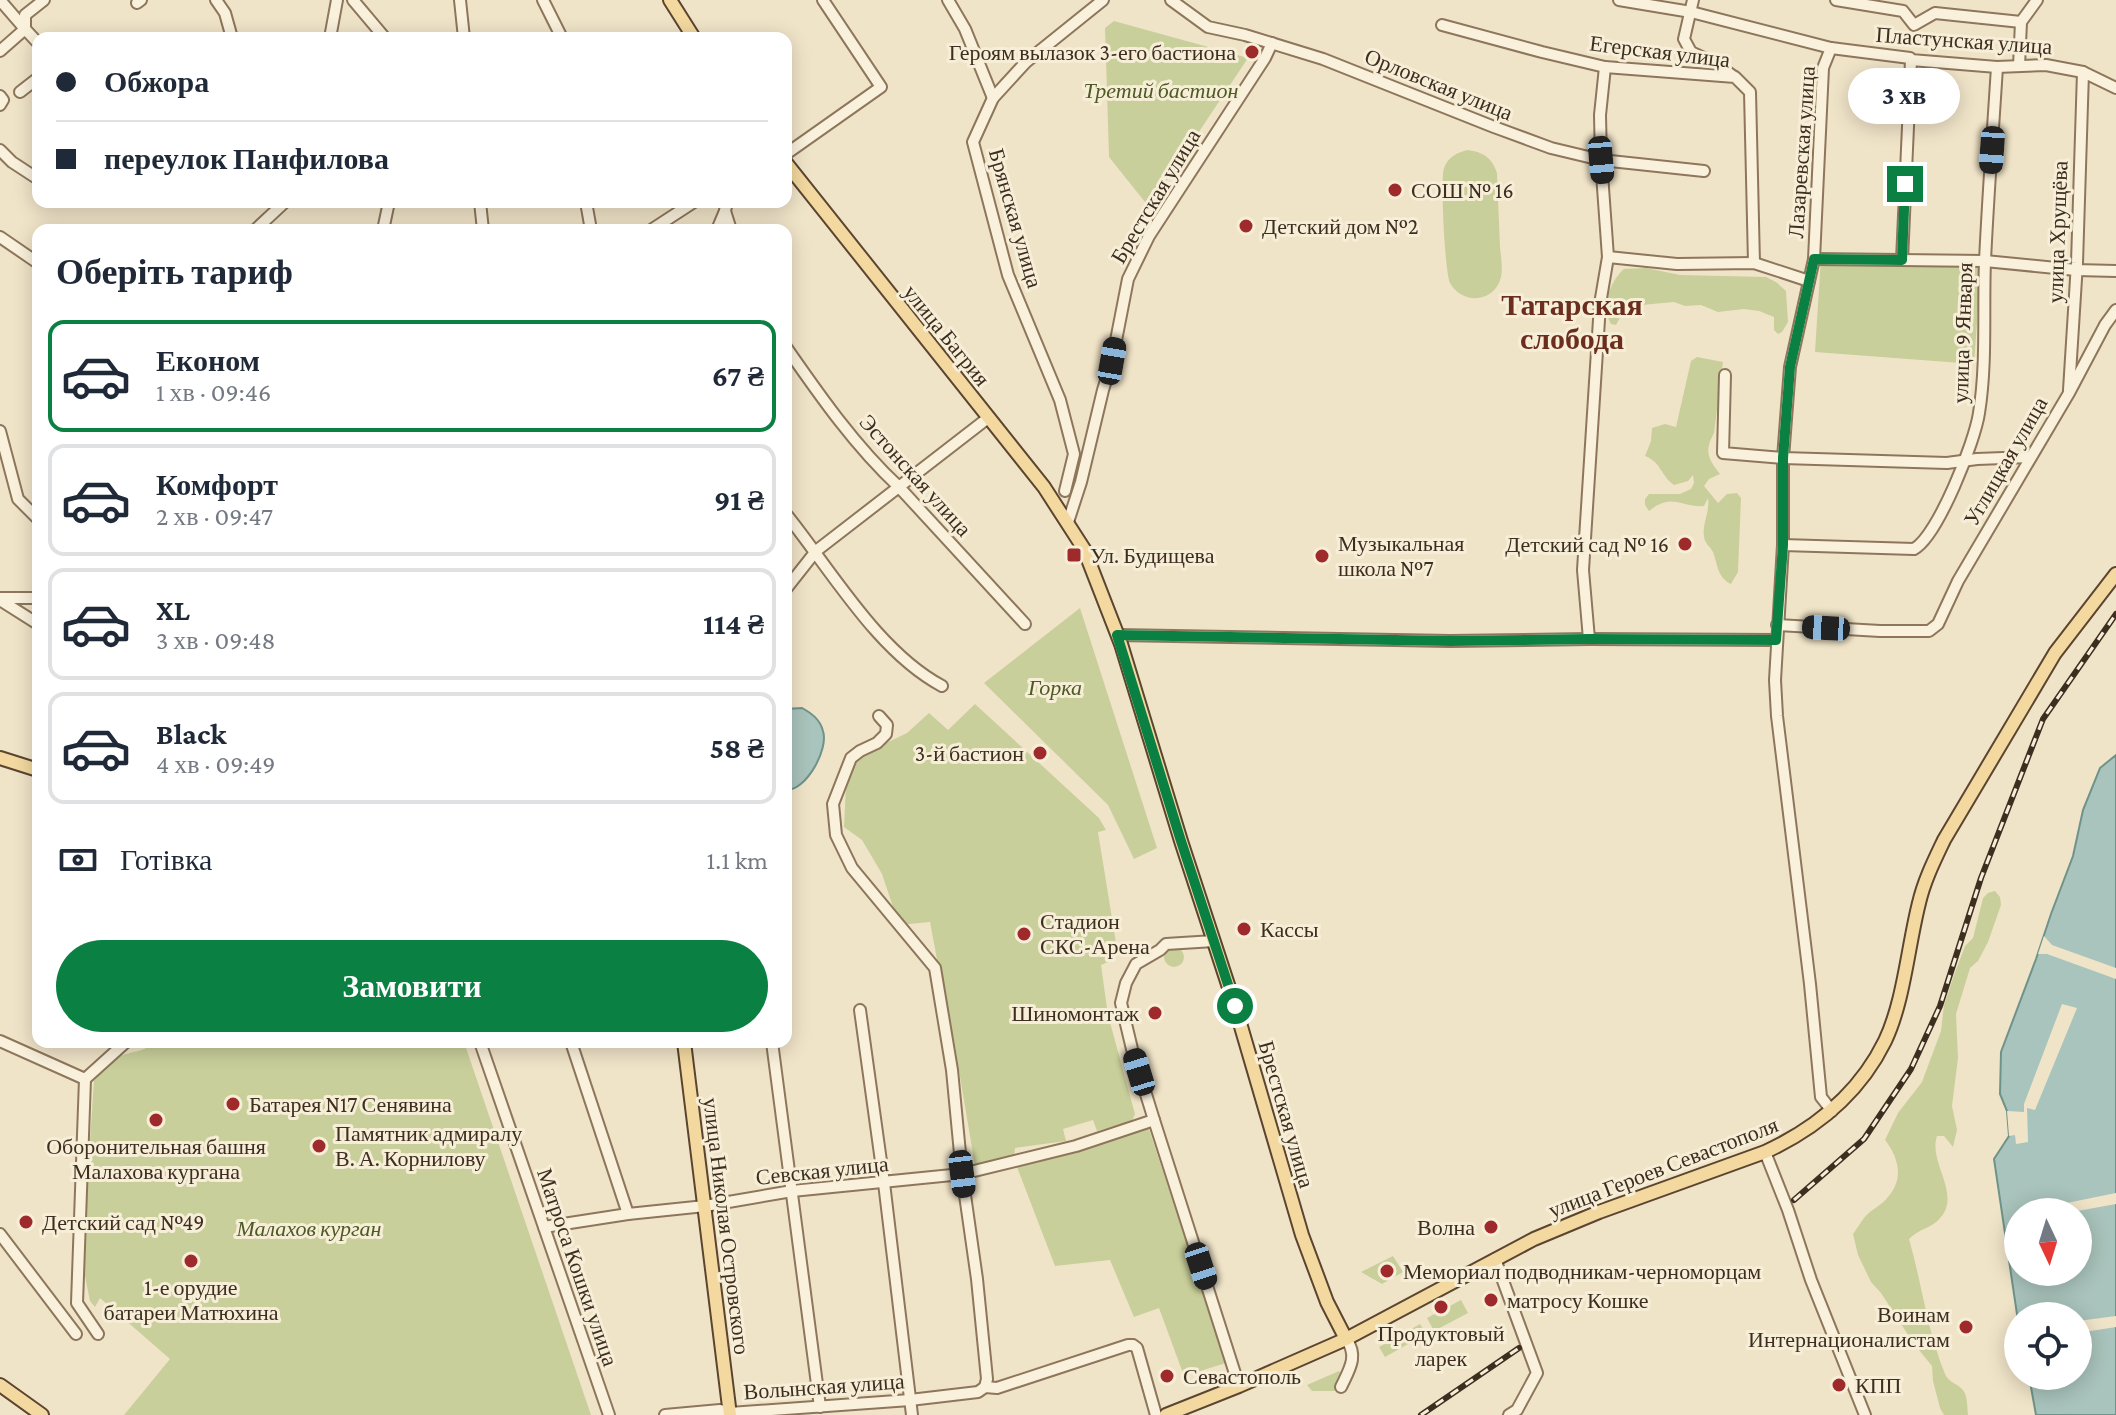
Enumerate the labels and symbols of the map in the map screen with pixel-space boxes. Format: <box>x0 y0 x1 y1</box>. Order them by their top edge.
street label: Пластунская улица <box>1875 22 2053 59</box>
street label: Егерская улица <box>1588 30 1732 73</box>
place label: Героям вылазок 3-его бастиона <box>949 40 1236 65</box>
marker: Героям вылазок 3-его бастиона <box>1243 43 1261 61</box>
street label: Орловская улица <box>1361 43 1517 126</box>
street label: Лазаревская улица <box>1783 65 1820 239</box>
callout: 3 хв <box>1849 68 1961 124</box>
park label: Третий бастион <box>1084 78 1238 103</box>
street label: Брестская улица <box>1106 124 1205 268</box>
car <box>1978 125 2006 175</box>
car <box>1587 135 1615 185</box>
street label: Брянская улица <box>984 145 1047 291</box>
street label: улица Хрущёва <box>2043 160 2072 304</box>
route end <box>1887 166 1923 202</box>
place label: СОШ № 16 <box>1411 178 1514 203</box>
marker: СОШ № 16 <box>1386 181 1404 199</box>
place label: Детский дом №2 <box>1262 214 1418 239</box>
marker: Детский дом №2 <box>1237 217 1255 235</box>
street label: улица 9 Января <box>1948 262 1977 404</box>
street label: улица Багрия <box>898 280 995 391</box>
district label: Татарская слобода <box>1501 288 1643 355</box>
car <box>1096 335 1128 387</box>
street label: Углицкая улица <box>1958 392 2053 530</box>
street label: Эстонская улица <box>855 409 977 541</box>
place label: Музыкальная школа №7 <box>1338 531 1464 581</box>
place label: Детский сад № 16 <box>1505 532 1669 557</box>
marker: Детский сад № 16 <box>1676 535 1694 553</box>
place label: Ул. Будищева <box>1090 543 1215 568</box>
marker: Ул. Будищева <box>1065 546 1083 564</box>
marker: Музыкальная школа №7 <box>1313 547 1331 565</box>
car <box>1801 615 1851 641</box>
park label: Горка <box>1027 675 1082 700</box>
place label: 3-й бастион <box>915 741 1024 766</box>
marker: 3-й бастион <box>1031 744 1049 762</box>
place label: Стадион СКС-Арена <box>1040 909 1150 959</box>
place label: Кассы <box>1260 917 1319 942</box>
marker: Кассы <box>1235 920 1253 938</box>
marker: Стадион СКС-Арена <box>1015 925 1033 943</box>
route start <box>1217 988 1253 1024</box>
place label: Шиномонтаж <box>1011 1001 1140 1026</box>
marker: Шиномонтаж <box>1146 1004 1164 1022</box>
street label: Брестская улица <box>1254 1038 1320 1191</box>
car <box>1121 1046 1157 1098</box>
place label: Батарея N17 Сенявина <box>249 1092 452 1117</box>
marker: Батарея N17 Сенявина <box>224 1095 242 1113</box>
street label: улица Николая Островского <box>698 1096 755 1356</box>
marker: Оборонительная башня Малахова кургана <box>147 1111 165 1129</box>
street label: улица Героев Севастополя <box>1545 1112 1782 1223</box>
place label: Памятник адмиралу В. А. Корнилову <box>335 1121 522 1171</box>
place label: Оборонительная башня Малахова кургана <box>46 1134 266 1184</box>
marker: Памятник адмиралу В. А. Корнилову <box>310 1137 328 1155</box>
car <box>947 1149 977 1199</box>
street label: Севская улица <box>754 1151 890 1190</box>
street label: Матроса Кошки улица <box>532 1165 623 1370</box>
north arrow <box>2004 1198 2092 1286</box>
place label: Детский сад №49 <box>42 1210 204 1235</box>
marker: Детский сад №49 <box>17 1213 35 1231</box>
place label: Волна <box>1417 1215 1475 1240</box>
park label: Малахов курган <box>235 1216 382 1241</box>
marker: Волна <box>1482 1218 1500 1236</box>
car <box>1182 1239 1220 1293</box>
marker: 1-е орудие батареи Матюхина <box>182 1252 200 1270</box>
place label: Мемориал подводникам-черноморцам <box>1403 1259 1761 1284</box>
marker: Мемориал подводникам-черноморцам <box>1378 1262 1396 1280</box>
place label: 1-е орудие батареи Матюхина <box>104 1275 279 1325</box>
place label: матросу Кошке <box>1507 1288 1648 1313</box>
marker: матросу Кошке <box>1482 1291 1500 1309</box>
marker: Продуктовый ларек <box>1432 1298 1450 1316</box>
place label: Воинам Интернационалистам <box>1748 1302 1950 1352</box>
marker: Воинам Интернационалистам <box>1957 1318 1975 1336</box>
place label: Продуктовый ларек <box>1377 1321 1505 1371</box>
place label: Севастополь <box>1183 1364 1301 1389</box>
marker: Севастополь <box>1158 1367 1176 1385</box>
street label: Волынская улица <box>743 1368 906 1405</box>
place label: КПП <box>1855 1373 1902 1398</box>
marker: КПП <box>1830 1376 1848 1394</box>

